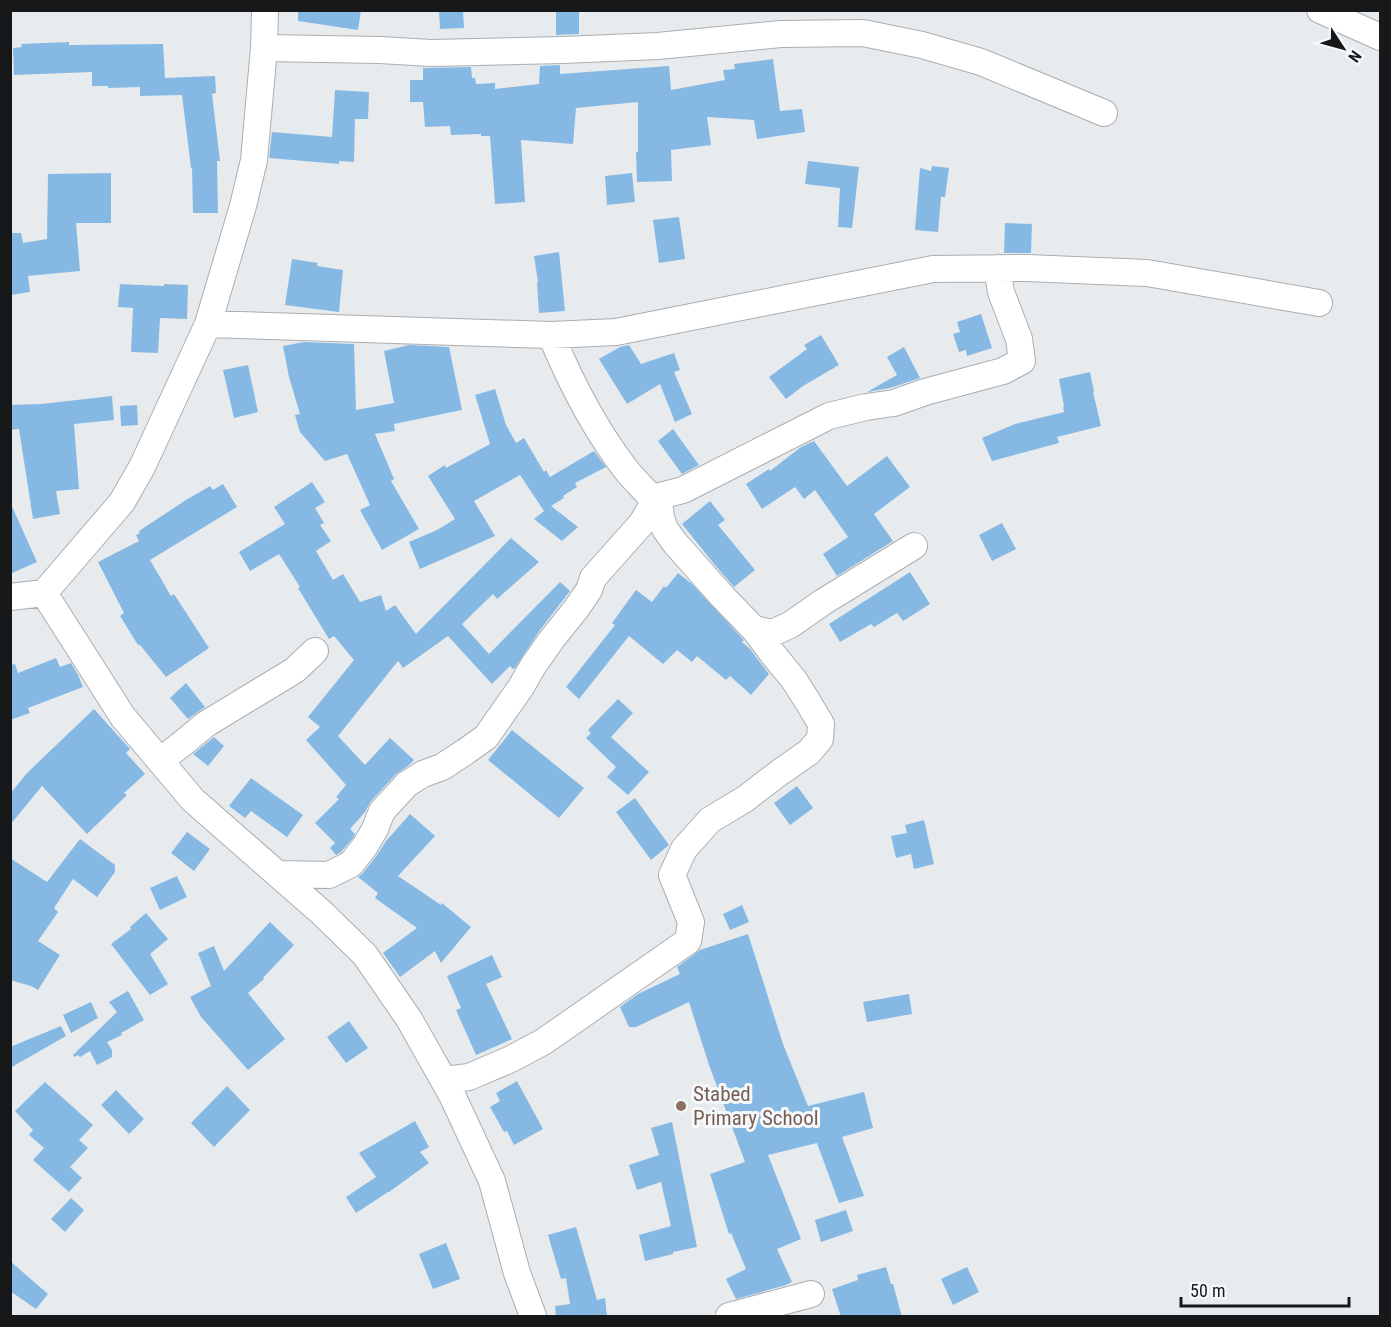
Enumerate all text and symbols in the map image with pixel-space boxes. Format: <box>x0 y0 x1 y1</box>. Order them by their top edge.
north arrow <box>1313 18 1373 78</box>
text: N <box>1344 47 1365 66</box>
place label: Stabed Primary School <box>693 1082 819 1130</box>
marker: Stabed Primary School <box>674 1099 688 1113</box>
scale bar <box>1181 1270 1349 1308</box>
text: 50 m <box>1190 1280 1225 1301</box>

